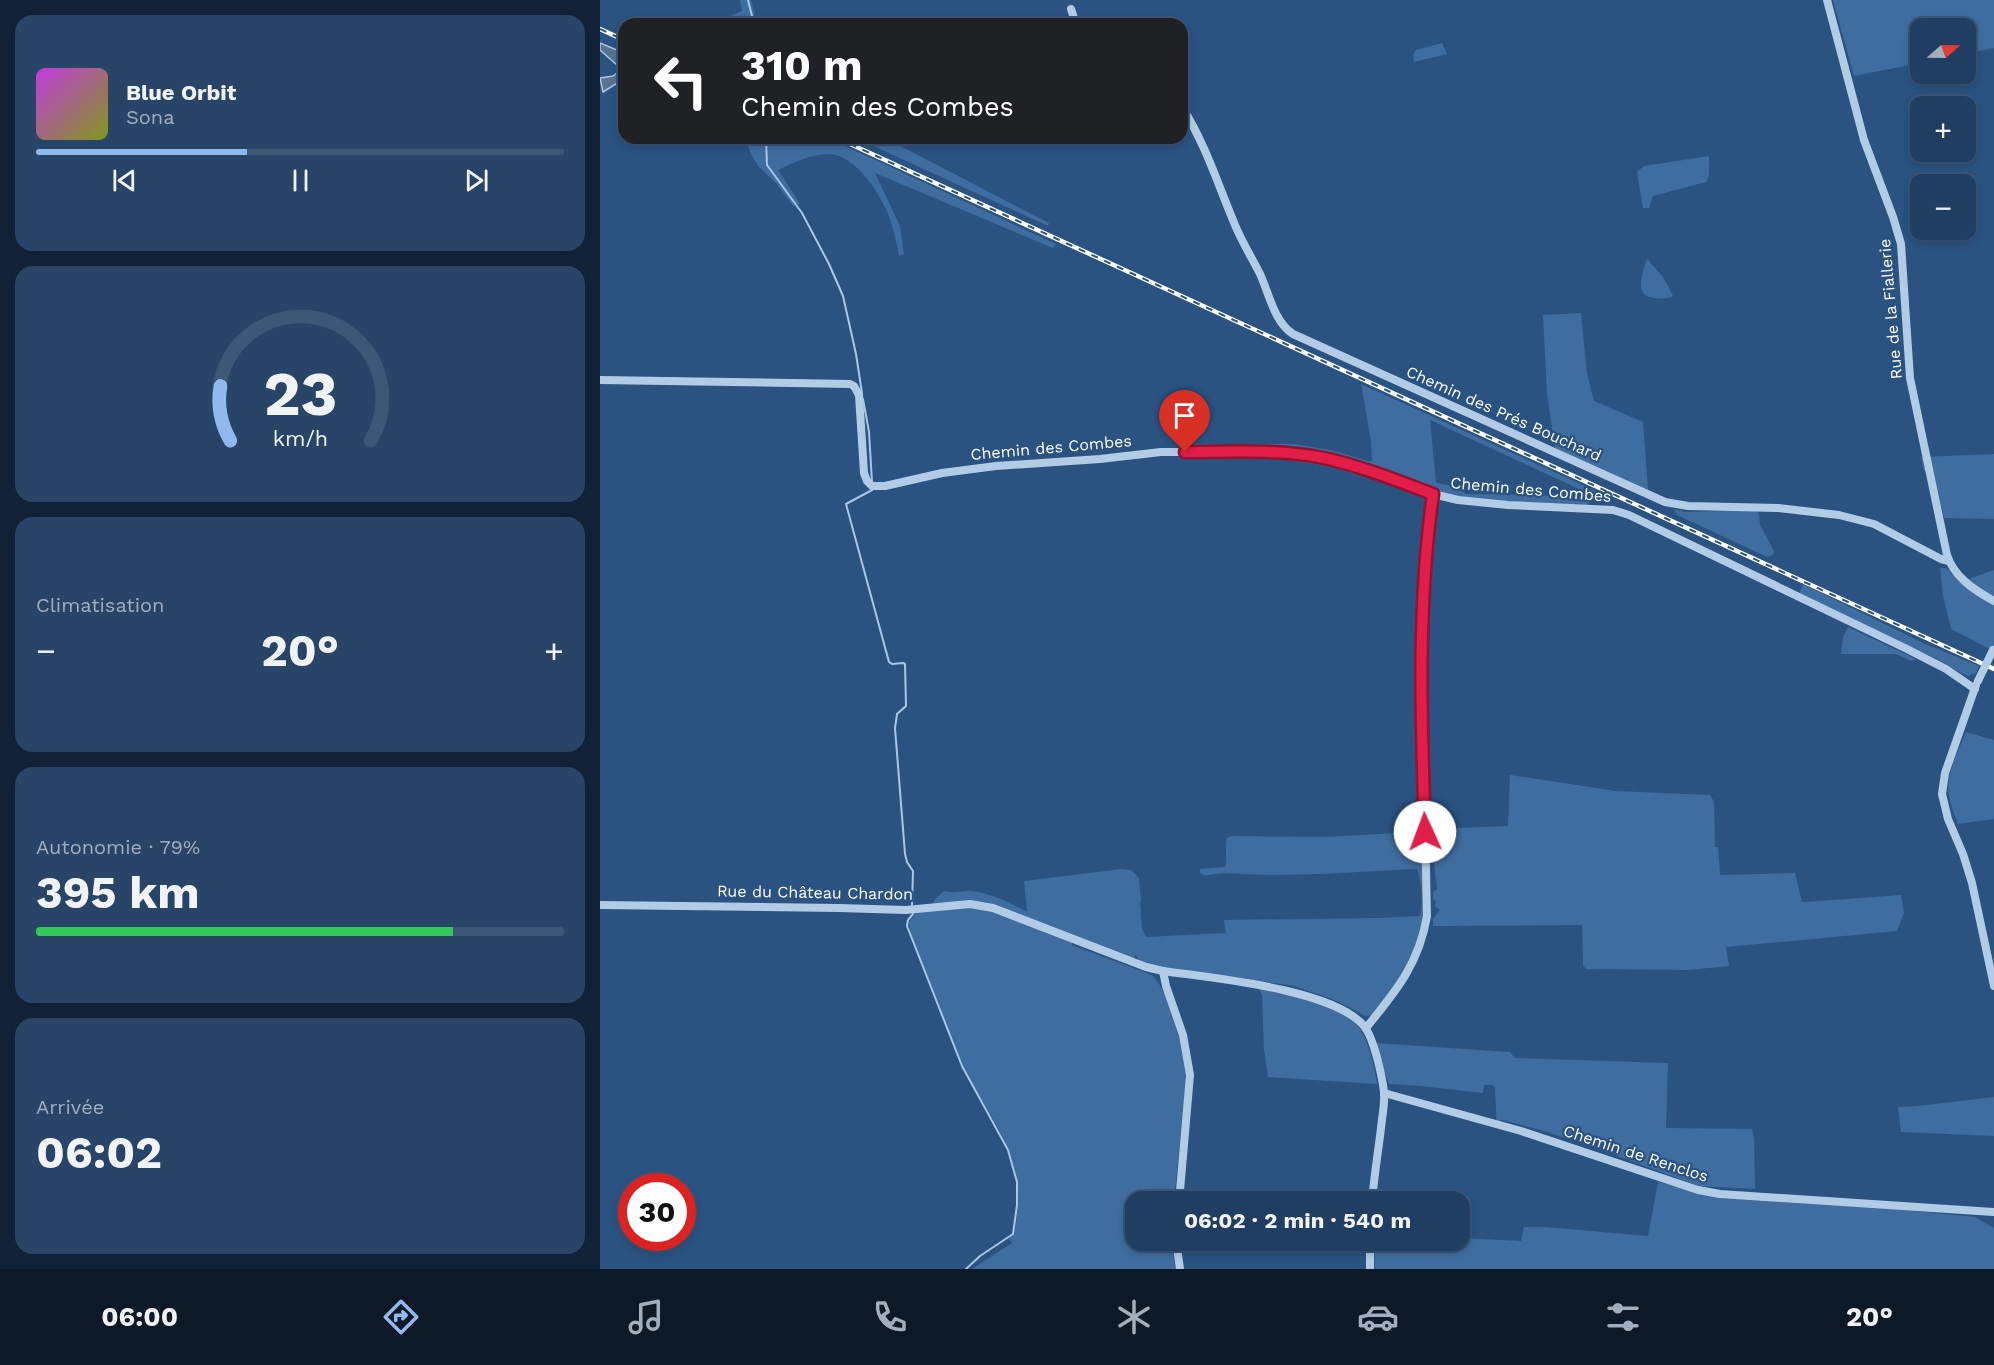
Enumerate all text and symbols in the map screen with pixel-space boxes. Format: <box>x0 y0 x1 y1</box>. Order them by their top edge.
north arrow <box>1910 18 1976 84</box>
map controls <box>1910 18 1976 240</box>
text: 310 m <box>741 41 863 90</box>
icon: left <box>642 42 720 120</box>
text: Blue Orbit <box>126 80 236 105</box>
text: Chemin des Combes <box>741 91 1014 123</box>
button: + <box>1910 96 1976 162</box>
text: Sona <box>126 105 175 129</box>
icon: previous <box>108 164 141 197</box>
icon: pause <box>284 164 317 197</box>
icon: next <box>460 164 493 197</box>
button: − <box>1910 174 1976 240</box>
street label: Rue de la Fiallerie <box>1875 238 1906 380</box>
text: 23 <box>263 357 337 430</box>
street label: Chemin des Prés Bouchard <box>1403 362 1604 465</box>
pin <box>1159 390 1210 452</box>
icon: arrive <box>1168 399 1201 432</box>
text: km/h <box>272 426 328 451</box>
street label: Chemin des Combes <box>970 431 1132 464</box>
street label: Chemin des Combes <box>1450 473 1612 506</box>
text: Climatisation <box>36 593 164 617</box>
text: 20° <box>261 624 339 677</box>
text: − <box>36 631 56 670</box>
text: + <box>544 631 564 670</box>
position arrow <box>1393 800 1457 864</box>
text: Autonomie · 79% <box>36 835 200 859</box>
text: 395 km <box>36 866 200 919</box>
street label: Rue du Château Chardon <box>717 881 913 904</box>
text: Arrivée <box>36 1095 104 1119</box>
street label: Chemin de Renclos <box>1561 1121 1711 1186</box>
text: 06:02 <box>36 1126 162 1179</box>
speed limit sign: 30 <box>618 1173 696 1251</box>
text: 06:02 · 2 min · 540 m <box>1184 1208 1411 1233</box>
icon: directions <box>380 1296 422 1338</box>
icon: music <box>625 1296 667 1338</box>
icon: phone <box>869 1296 911 1338</box>
icon: climate <box>1113 1296 1155 1338</box>
icon: car <box>1357 1296 1399 1338</box>
icon: filters <box>1602 1296 1644 1338</box>
text: 06:00 <box>101 1301 178 1333</box>
text: 20° <box>1846 1301 1893 1333</box>

